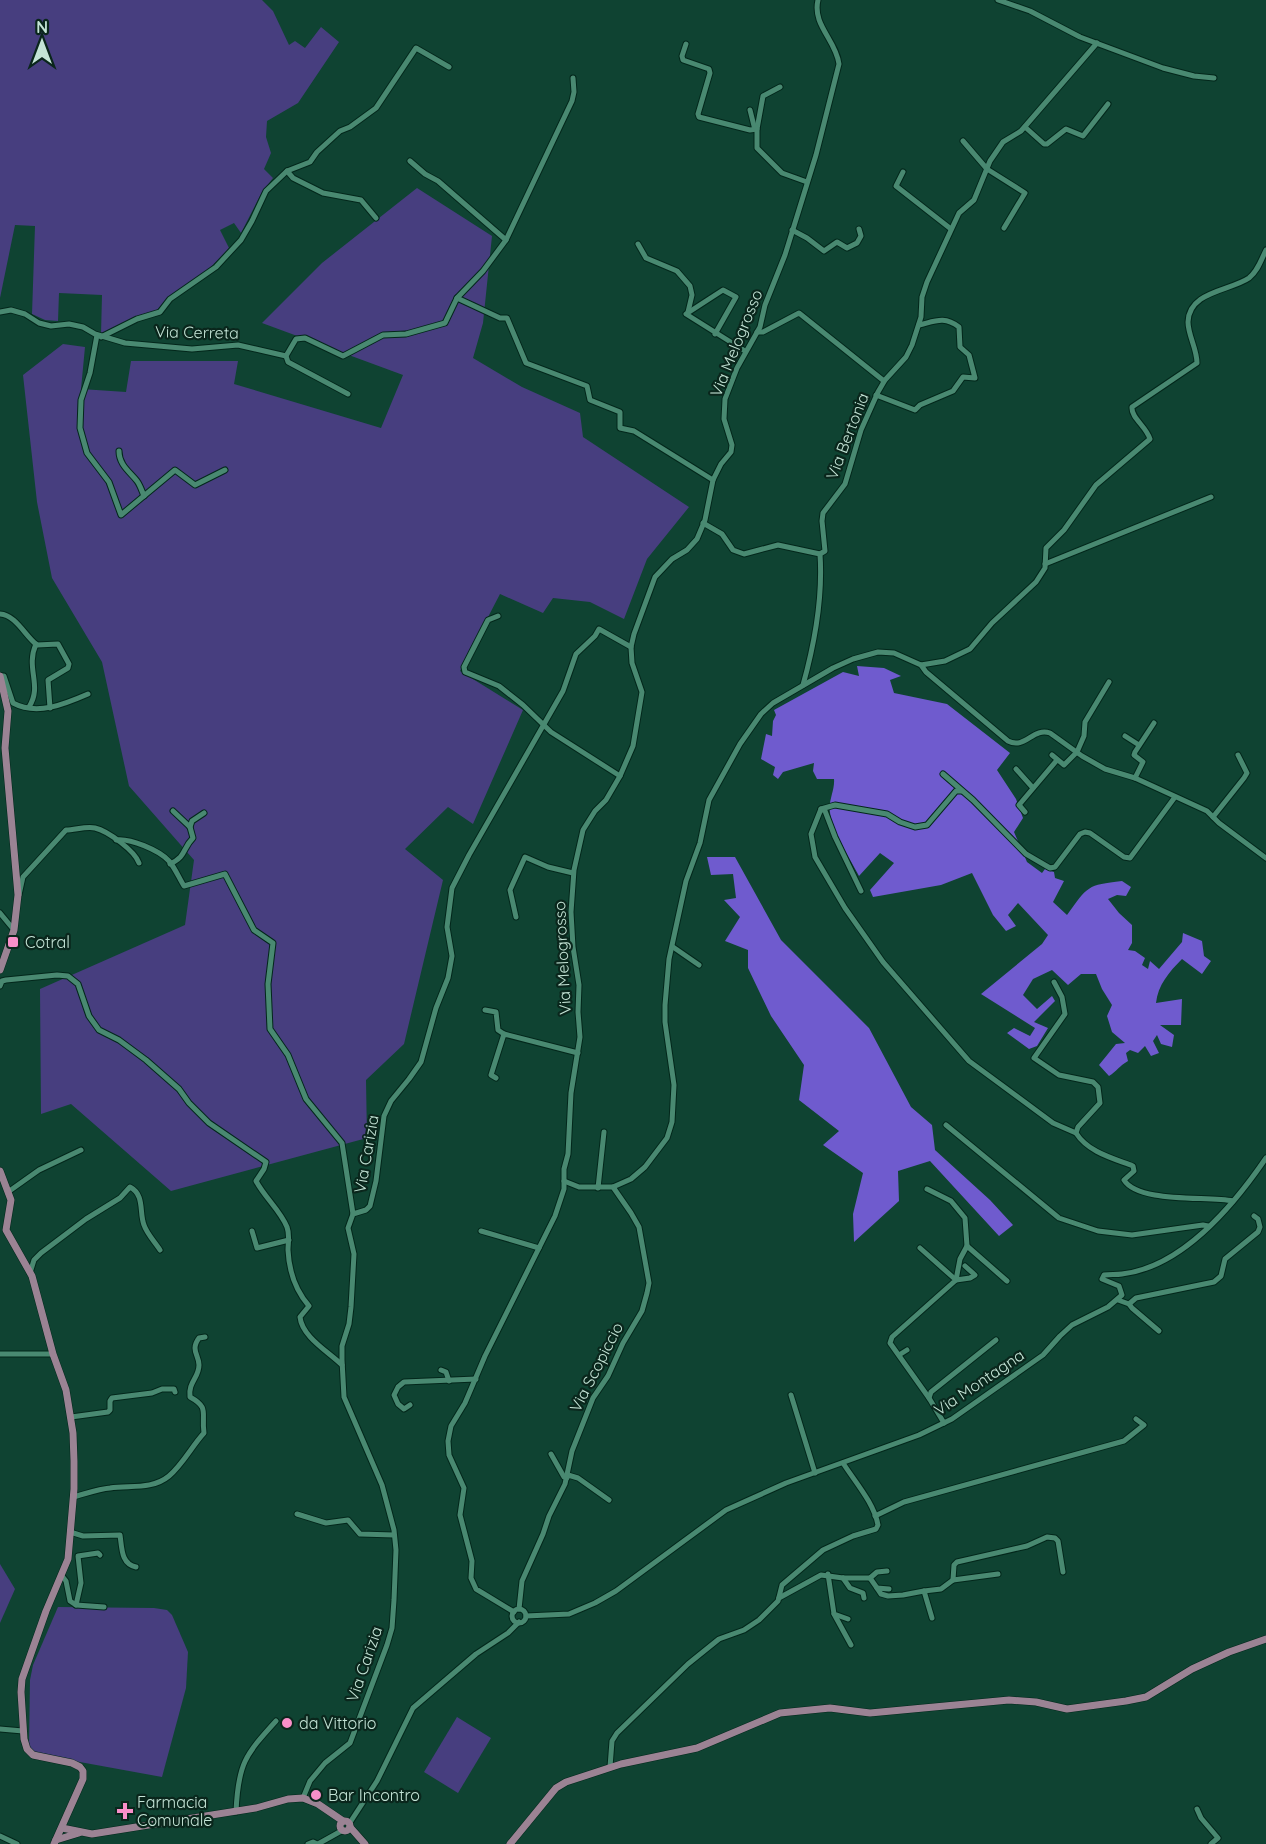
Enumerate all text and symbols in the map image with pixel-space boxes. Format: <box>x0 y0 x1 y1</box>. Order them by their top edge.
north arrow <box>12 12 72 72</box>
text: N <box>36 17 48 37</box>
street label: Via Melogrosso <box>705 287 767 399</box>
street label: Via Cerreta <box>155 321 239 343</box>
street label: Via Bertonia <box>821 390 873 482</box>
street label: Via Melogrosso <box>549 901 575 1015</box>
place label: Cotral <box>25 932 70 952</box>
marker: Cotral <box>6 935 20 949</box>
street label: Via Carizia <box>349 1114 383 1194</box>
street label: Via Scopiccio <box>565 1319 627 1415</box>
street label: Via Montagna <box>930 1345 1028 1419</box>
street label: Via Carizia <box>342 1624 386 1704</box>
place label: da Vittorio <box>299 1713 377 1733</box>
marker: da Vittorio <box>280 1716 294 1730</box>
place label: Bar Incontro <box>328 1785 420 1805</box>
marker: Bar Incontro <box>309 1788 323 1802</box>
place label: Farmacia Comunale <box>137 1792 212 1830</box>
marker: Farmacia Comunale <box>118 1804 132 1818</box>

